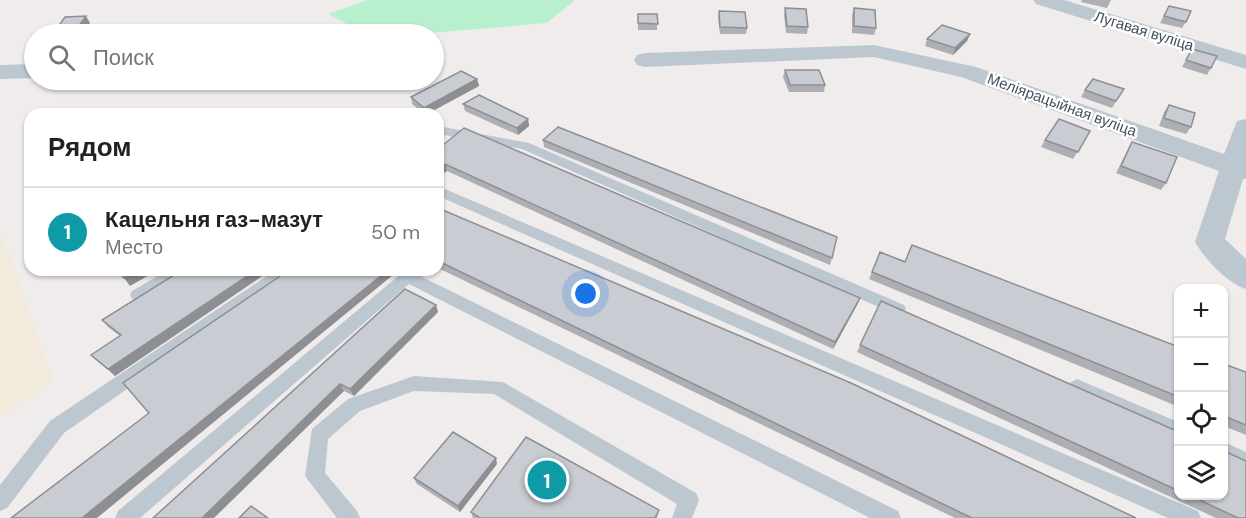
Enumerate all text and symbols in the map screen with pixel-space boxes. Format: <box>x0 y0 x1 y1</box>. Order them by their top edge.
street label: Лугавая вуліца <box>1092 6 1197 56</box>
search box <box>24 24 444 90</box>
icon: search <box>45 41 78 74</box>
text: Поиск <box>93 43 154 72</box>
street label: Меліярацыйная вуліца <box>984 69 1140 142</box>
text: Рядом <box>48 130 131 164</box>
text: Кацельня газ-мазут <box>105 205 323 234</box>
text: 1 <box>64 219 71 245</box>
text: 50 m <box>371 219 420 245</box>
text: Место <box>105 234 163 260</box>
your location <box>571 279 600 308</box>
map controls <box>1174 284 1228 500</box>
button: + <box>1174 284 1228 338</box>
button: − <box>1174 338 1228 392</box>
button: locate <box>1174 392 1228 446</box>
button: layers <box>1174 446 1228 500</box>
pin: 1 <box>528 458 566 502</box>

